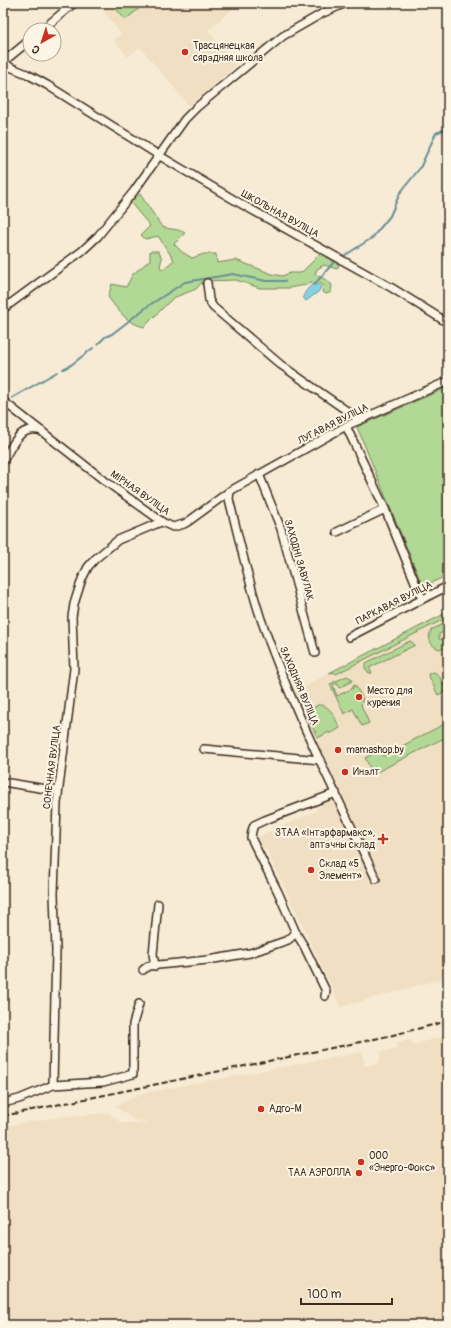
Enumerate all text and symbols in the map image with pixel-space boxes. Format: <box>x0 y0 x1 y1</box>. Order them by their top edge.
north arrow <box>22 22 62 62</box>
place label: Трасцянецкая сярэдняя школа <box>193 40 263 64</box>
text: С <box>29 42 43 57</box>
marker: Трасцянецкая сярэдняя школа <box>180 47 190 57</box>
street label: ШКОЛЬНАЯ ВУЛІЦА <box>239 188 321 241</box>
street label: ЛУГАВАЯ ВУЛІЦА <box>295 401 371 447</box>
street label: МІРНАЯ ВУЛІЦА <box>108 468 172 518</box>
street label: ЗАХОДНІ ЗАВУЛАК <box>282 518 316 602</box>
street label: ПАРКАВАЯ ВУЛІЦА <box>354 578 435 627</box>
street label: ЗАХОДНЯЯ ВУЛІЦА <box>277 645 321 728</box>
place label: Место для курения <box>367 685 413 709</box>
marker: Место для курения <box>354 692 364 702</box>
street label: СОНЕЧНАЯ ВУЛІЦА <box>41 724 63 810</box>
place label: mamashop.by <box>346 744 405 756</box>
marker: mamashop.by <box>333 745 343 755</box>
place label: Инэлт <box>353 766 380 778</box>
marker: Инэлт <box>340 767 350 777</box>
place label: ЗТАА «Інтэрфармакс», аптэчны склад <box>275 827 375 851</box>
marker: ЗТАА «Інтэрфармакс», аптэчны склад <box>378 834 388 844</box>
place label: Склад «5 Элемент» <box>319 858 362 882</box>
marker: Склад «5 Элемент» <box>306 865 316 875</box>
place label: Адго-М <box>269 1103 302 1115</box>
marker: Адго-М <box>256 1104 266 1114</box>
place label: ООО «Энерго-Фокс» <box>369 1150 435 1174</box>
marker: ООО «Энерго-Фокс» <box>356 1157 366 1167</box>
place label: ТАА АЭРОЛЛА <box>288 1167 352 1179</box>
marker: ТАА АЭРОЛЛА <box>354 1168 364 1178</box>
scale bar <box>301 1280 392 1306</box>
text: 100 m <box>307 1287 342 1302</box>

